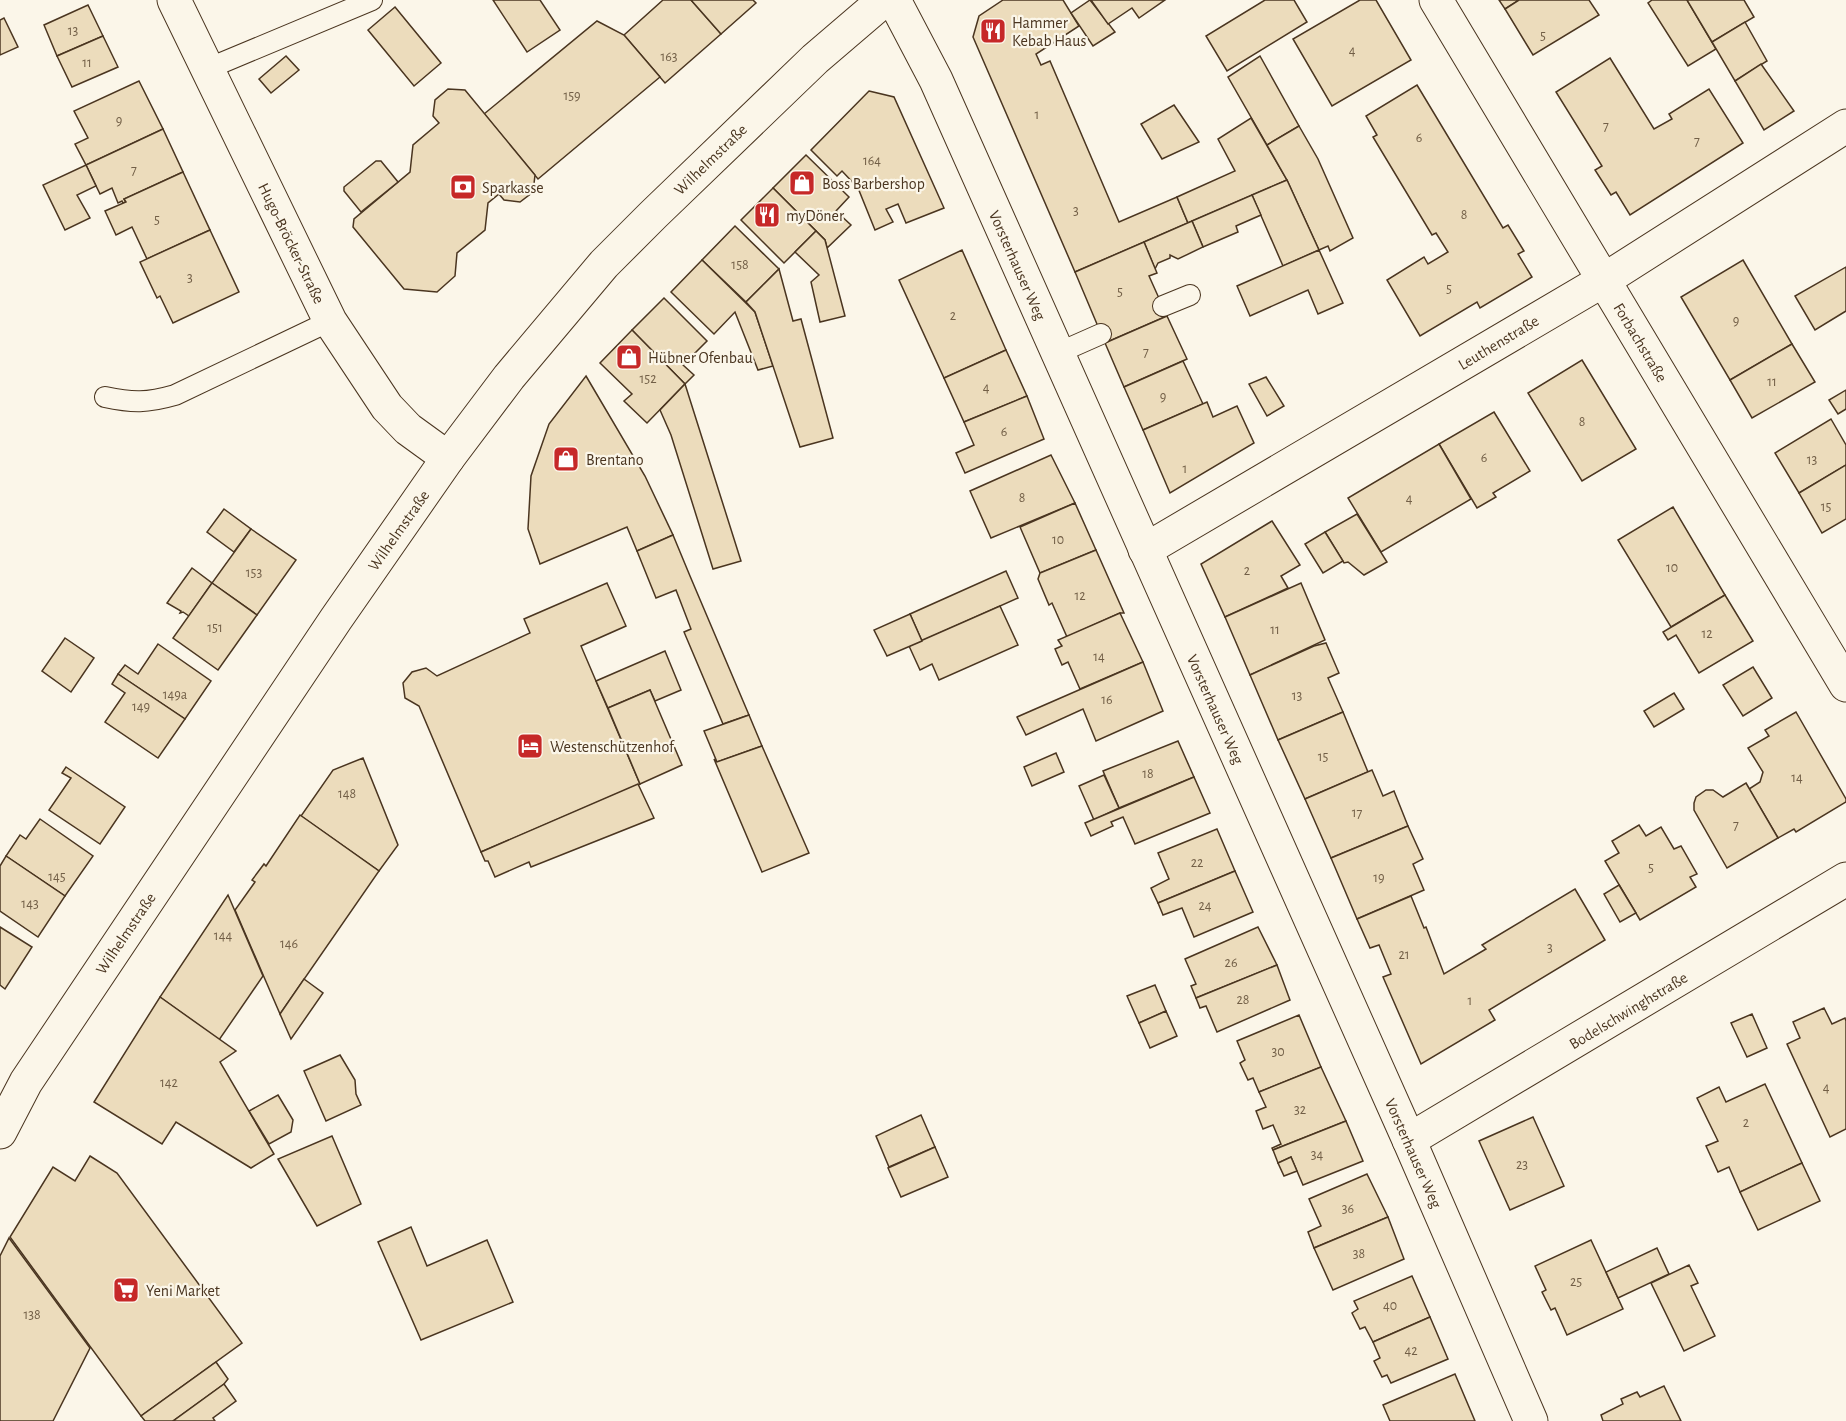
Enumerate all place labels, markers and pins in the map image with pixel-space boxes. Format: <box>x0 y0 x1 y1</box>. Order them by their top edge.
place label: Hammer Kebab Haus <box>1012 15 1086 49</box>
restaurant icon: Hammer Kebab Haus <box>978 16 1008 46</box>
shop icon: Boss Barbershop <box>787 168 817 198</box>
bank icon: Sparkasse <box>448 172 478 202</box>
place label: Boss Barbershop <box>822 176 925 192</box>
place label: Sparkasse <box>482 180 544 196</box>
restaurant icon: myDöner <box>752 200 782 230</box>
place label: myDöner <box>786 208 845 225</box>
shop icon: Hübner Ofenbau <box>614 342 644 372</box>
place label: Hübner Ofenbau <box>648 350 753 366</box>
shop icon: Brentano <box>551 444 581 474</box>
place label: Brentano <box>586 452 644 468</box>
hotel icon: Westenschützenhof <box>515 731 545 761</box>
place label: Westenschützenhof <box>550 739 675 755</box>
supermarket icon: Yeni Market <box>111 1275 141 1305</box>
place label: Yeni Market <box>146 1283 220 1299</box>

